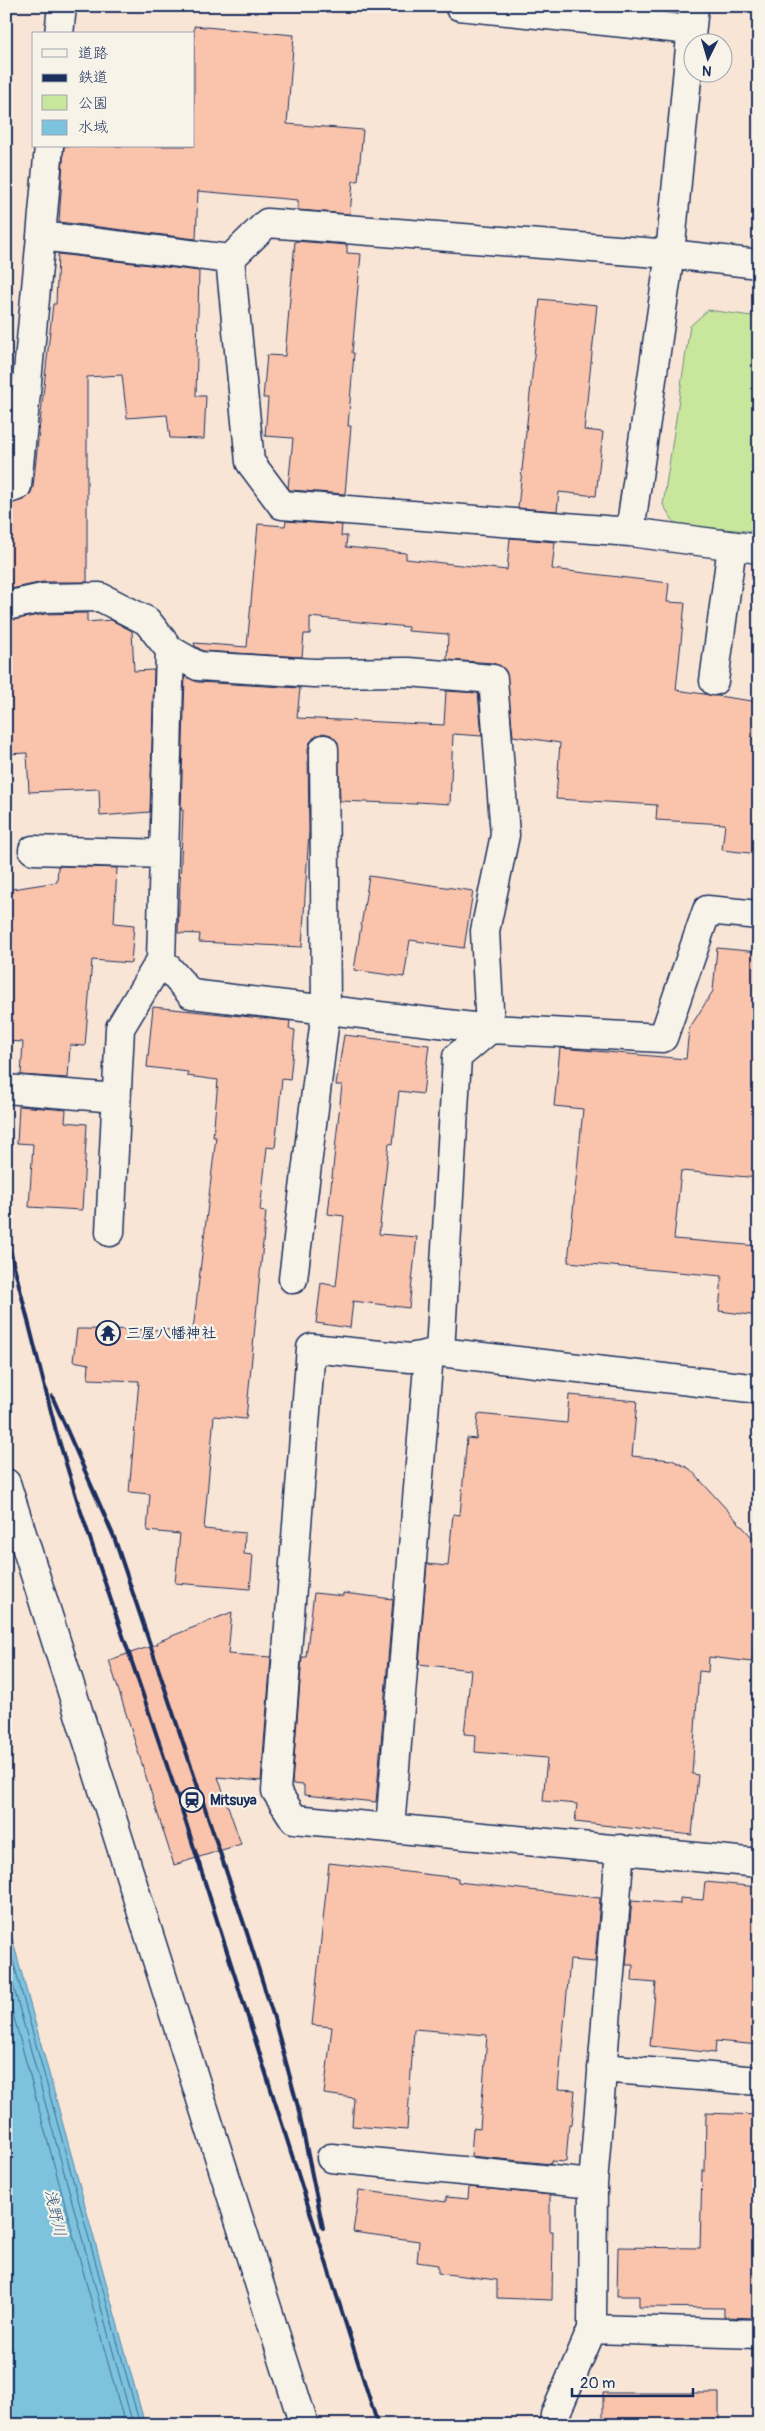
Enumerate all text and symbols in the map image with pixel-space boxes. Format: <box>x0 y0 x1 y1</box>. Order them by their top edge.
legend <box>32 32 195 148</box>
north arrow <box>682 32 732 82</box>
text: 道路 <box>78 44 108 63</box>
text: N <box>701 62 712 79</box>
text: 鉄道 <box>78 68 108 87</box>
text: 公園 <box>78 94 108 113</box>
text: 水域 <box>78 118 108 137</box>
temple icon: 三屋八幡神社 <box>95 1320 121 1346</box>
place label: 三屋八幡神社 <box>126 1324 216 1343</box>
station icon: Mitsuya <box>179 1787 205 1813</box>
place label: Mitsuya <box>210 1791 257 1810</box>
water label: 浅野川 <box>40 2187 70 2239</box>
scale bar <box>572 2366 694 2398</box>
text: 20 m <box>580 2374 615 2393</box>

